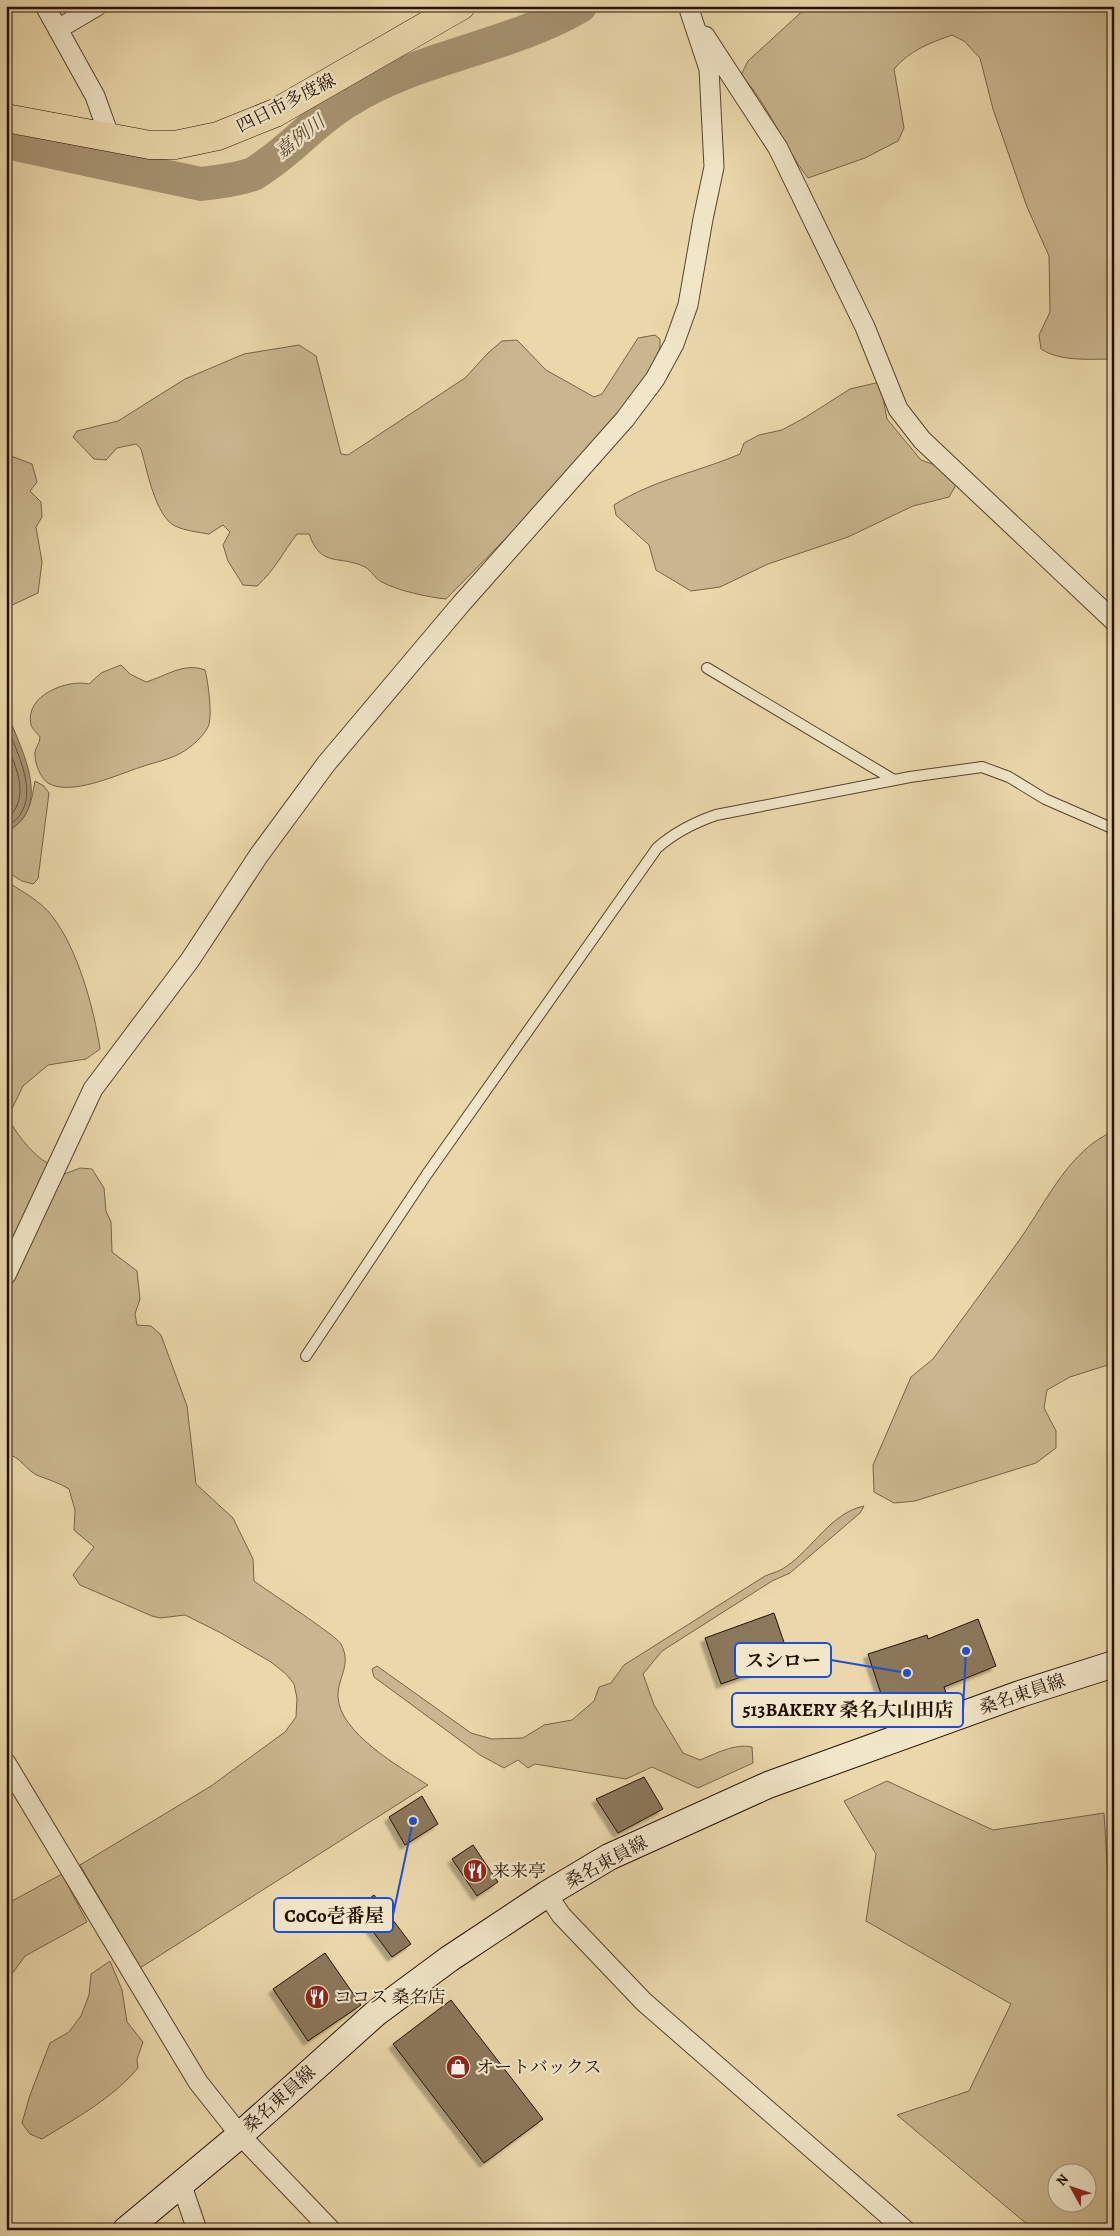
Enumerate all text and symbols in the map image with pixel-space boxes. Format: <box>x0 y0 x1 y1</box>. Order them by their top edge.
street label: 四日市多度線 <box>232 68 340 138</box>
water label: 嘉例川 <box>270 108 332 165</box>
callout: スシロー <box>735 1643 831 1677</box>
text: スシロー <box>745 1648 821 1674</box>
street label: 桑名東員線 <box>976 1668 1068 1720</box>
callout: 513BAKERY 桑名大山田店 <box>732 1693 963 1727</box>
text: 513BAKERY 桑名大山田店 <box>742 1697 954 1723</box>
street label: 桑名東員線 <box>561 1830 651 1894</box>
restaurant icon: 来来亭 <box>462 1858 488 1884</box>
place label: 来来亭 <box>492 1859 546 1883</box>
callout: CoCo壱番屋 <box>274 1898 393 1932</box>
text: CoCo壱番屋 <box>284 1903 384 1929</box>
restaurant icon: ココス 桑名店 <box>304 1984 330 2010</box>
place label: ココス 桑名店 <box>334 1985 446 2009</box>
shop icon: オートバックス <box>445 2054 471 2080</box>
place label: オートバックス <box>476 2055 601 2079</box>
street label: 桑名東員線 <box>238 2060 320 2138</box>
north arrow <box>1048 2164 1098 2214</box>
text: N <box>1052 2170 1073 2190</box>

